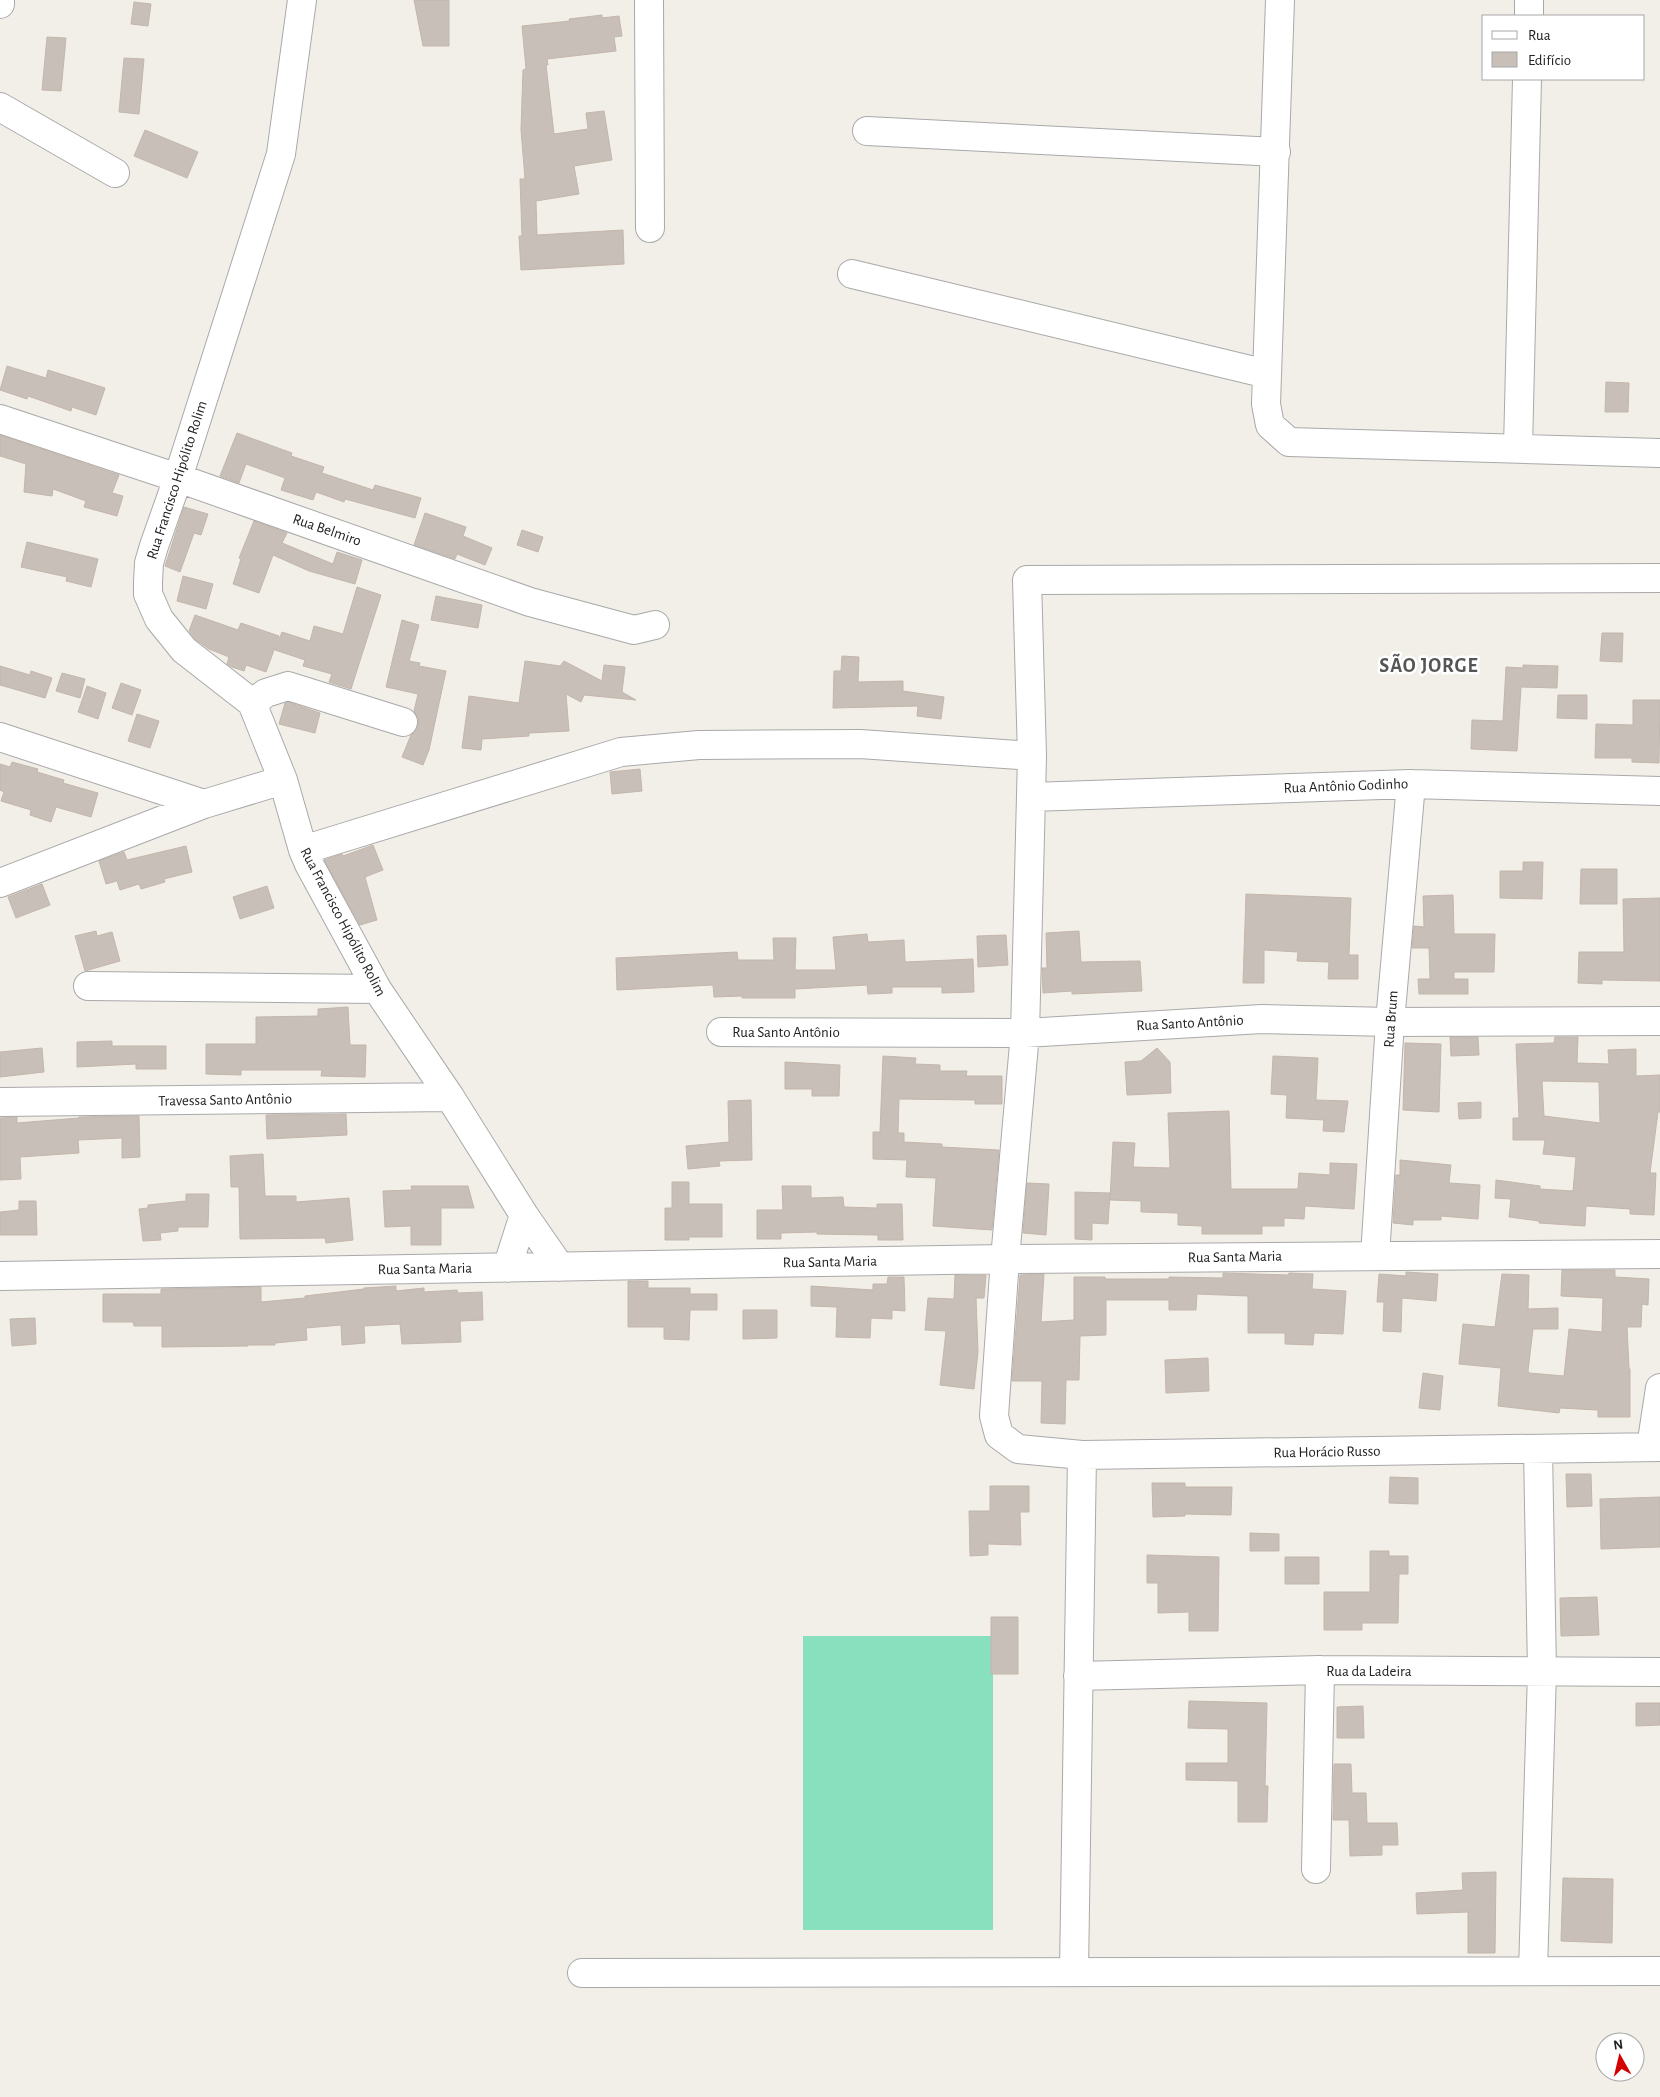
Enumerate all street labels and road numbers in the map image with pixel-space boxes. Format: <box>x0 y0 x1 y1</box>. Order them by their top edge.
street label: Rua Francisco Hipólito Rolim <box>144 399 210 561</box>
street label: Rua Belmiro <box>291 511 363 549</box>
street label: Rua Antônio Godinho <box>1283 776 1409 796</box>
street label: Rua Francisco Hipólito Rolim <box>297 845 389 999</box>
street label: Rua Brum <box>1382 990 1400 1048</box>
street label: Rua Santo Antônio <box>1136 1013 1244 1033</box>
street label: Rua Santo Antônio <box>732 1025 840 1040</box>
street label: Travessa Santo Antônio <box>158 1091 292 1109</box>
street label: Rua Santa Maria <box>1188 1249 1282 1265</box>
street label: Rua Santa Maria <box>783 1254 877 1270</box>
street label: Rua Santa Maria <box>378 1261 472 1277</box>
street label: Rua Horácio Russo <box>1273 1444 1381 1460</box>
street label: Rua da Ladeira <box>1326 1664 1412 1679</box>

